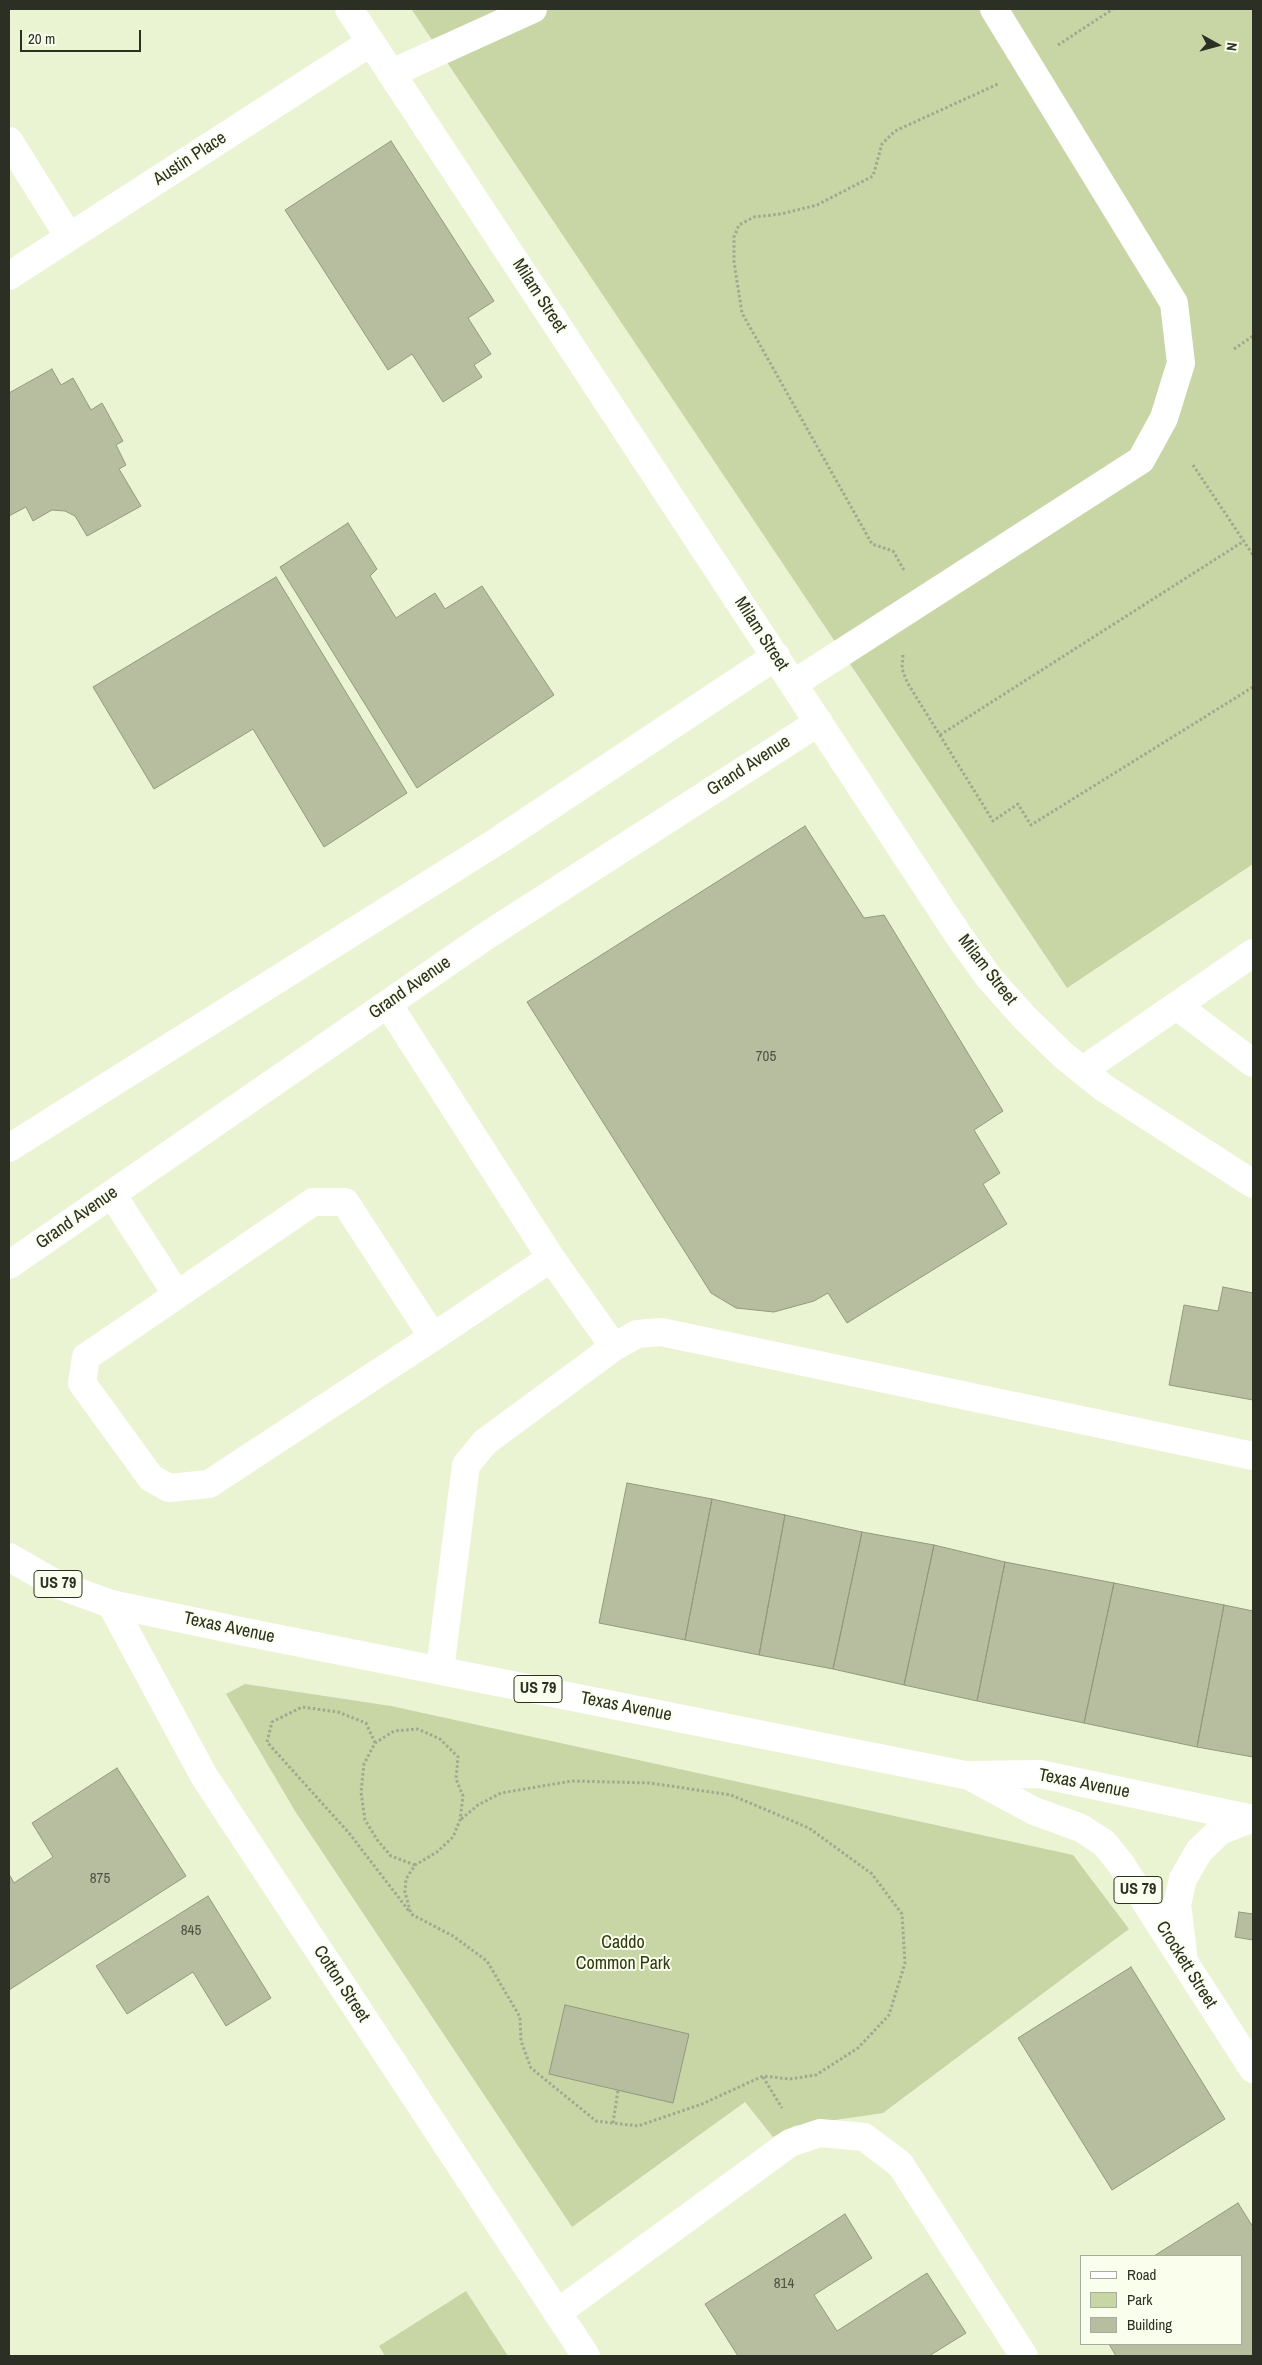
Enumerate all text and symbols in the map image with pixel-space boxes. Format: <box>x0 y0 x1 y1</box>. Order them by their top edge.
scale bar <box>22 20 144 52</box>
north arrow <box>1192 20 1242 70</box>
text: 20 m <box>28 28 55 49</box>
text: N <box>1222 42 1241 52</box>
street label: Austin Place <box>149 127 231 191</box>
street label: Milam Street <box>507 255 571 337</box>
street label: Milam Street <box>729 593 793 675</box>
street label: Grand Avenue <box>703 731 795 801</box>
street label: Milam Street <box>953 930 1021 1010</box>
street label: Grand Avenue <box>365 952 455 1024</box>
house number: 705 <box>756 1048 776 1066</box>
street label: Grand Avenue <box>32 1182 122 1254</box>
road number: US 79 <box>34 1570 82 1598</box>
street label: Texas Avenue <box>182 1608 276 1648</box>
road number: US 79 <box>514 1676 562 1702</box>
street label: Texas Avenue <box>579 1688 673 1726</box>
street label: Texas Avenue <box>1037 1765 1131 1803</box>
house number: 875 <box>90 1870 110 1888</box>
road number: US 79 <box>1114 1876 1162 1904</box>
street label: Crockett Street <box>1151 1918 1221 2012</box>
house number: 845 <box>181 1922 201 1940</box>
park label: Caddo Common Park <box>576 1932 670 1975</box>
street label: Cotton Street <box>308 1942 374 2026</box>
legend <box>1080 2255 1242 2345</box>
text: Road <box>1127 2264 1156 2285</box>
house number: 814 <box>774 2275 794 2293</box>
text: Park <box>1127 2289 1152 2310</box>
text: Building <box>1127 2314 1172 2335</box>

